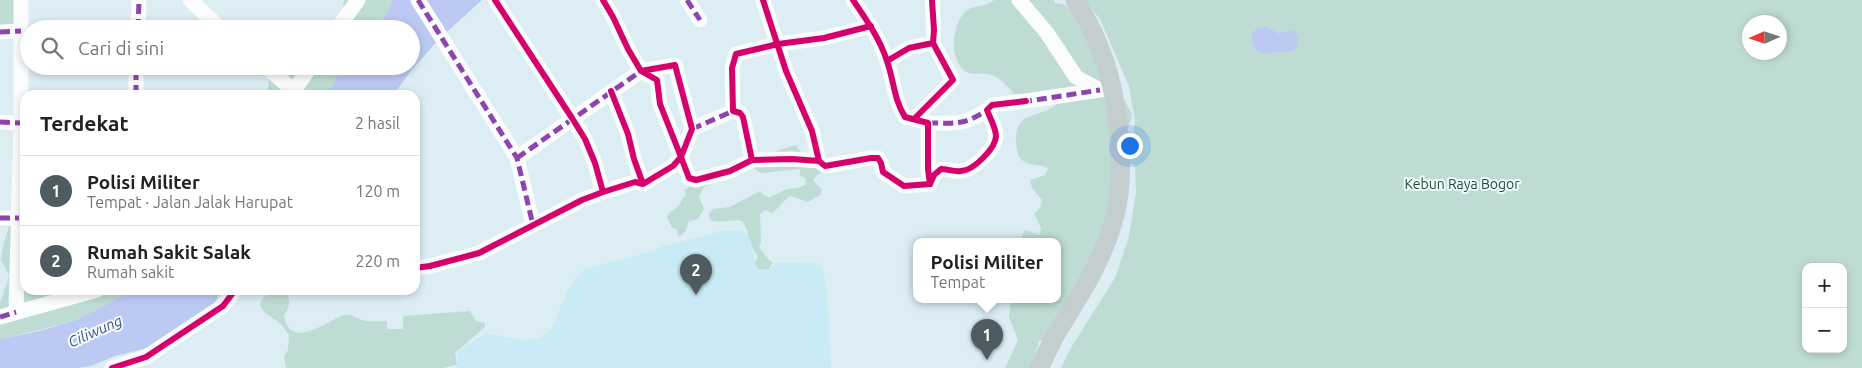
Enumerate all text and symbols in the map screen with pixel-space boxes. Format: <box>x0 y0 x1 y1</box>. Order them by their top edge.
north arrow <box>1742 15 1787 60</box>
search box <box>20 20 420 75</box>
icon: search <box>38 34 66 62</box>
text: Cari di sini <box>78 37 164 59</box>
text: Terdekat <box>40 111 128 135</box>
text: 2 hasil <box>355 114 400 132</box>
your location <box>1117 133 1143 159</box>
text: Polisi Militer <box>87 171 200 193</box>
park label: Kebun Raya Bogor <box>1404 176 1520 192</box>
text: 1 <box>51 182 61 200</box>
text: 120 m <box>355 182 400 200</box>
text: Tempat · Jalan Jalak Harupat <box>87 193 293 211</box>
popup <box>913 238 1061 303</box>
text: Rumah Sakit Salak <box>87 241 251 263</box>
text: Polisi Militer <box>931 251 1043 273</box>
text: 2 <box>51 252 61 270</box>
text: 220 m <box>355 252 400 270</box>
pin: 2 <box>680 254 712 295</box>
text: Rumah sakit <box>87 263 174 281</box>
map controls <box>1802 263 1847 353</box>
button: + <box>1802 263 1847 308</box>
text: Tempat <box>931 273 985 291</box>
button: − <box>1802 308 1847 353</box>
water label: Ciliwung <box>65 312 125 350</box>
pin: 1 <box>971 319 1003 360</box>

